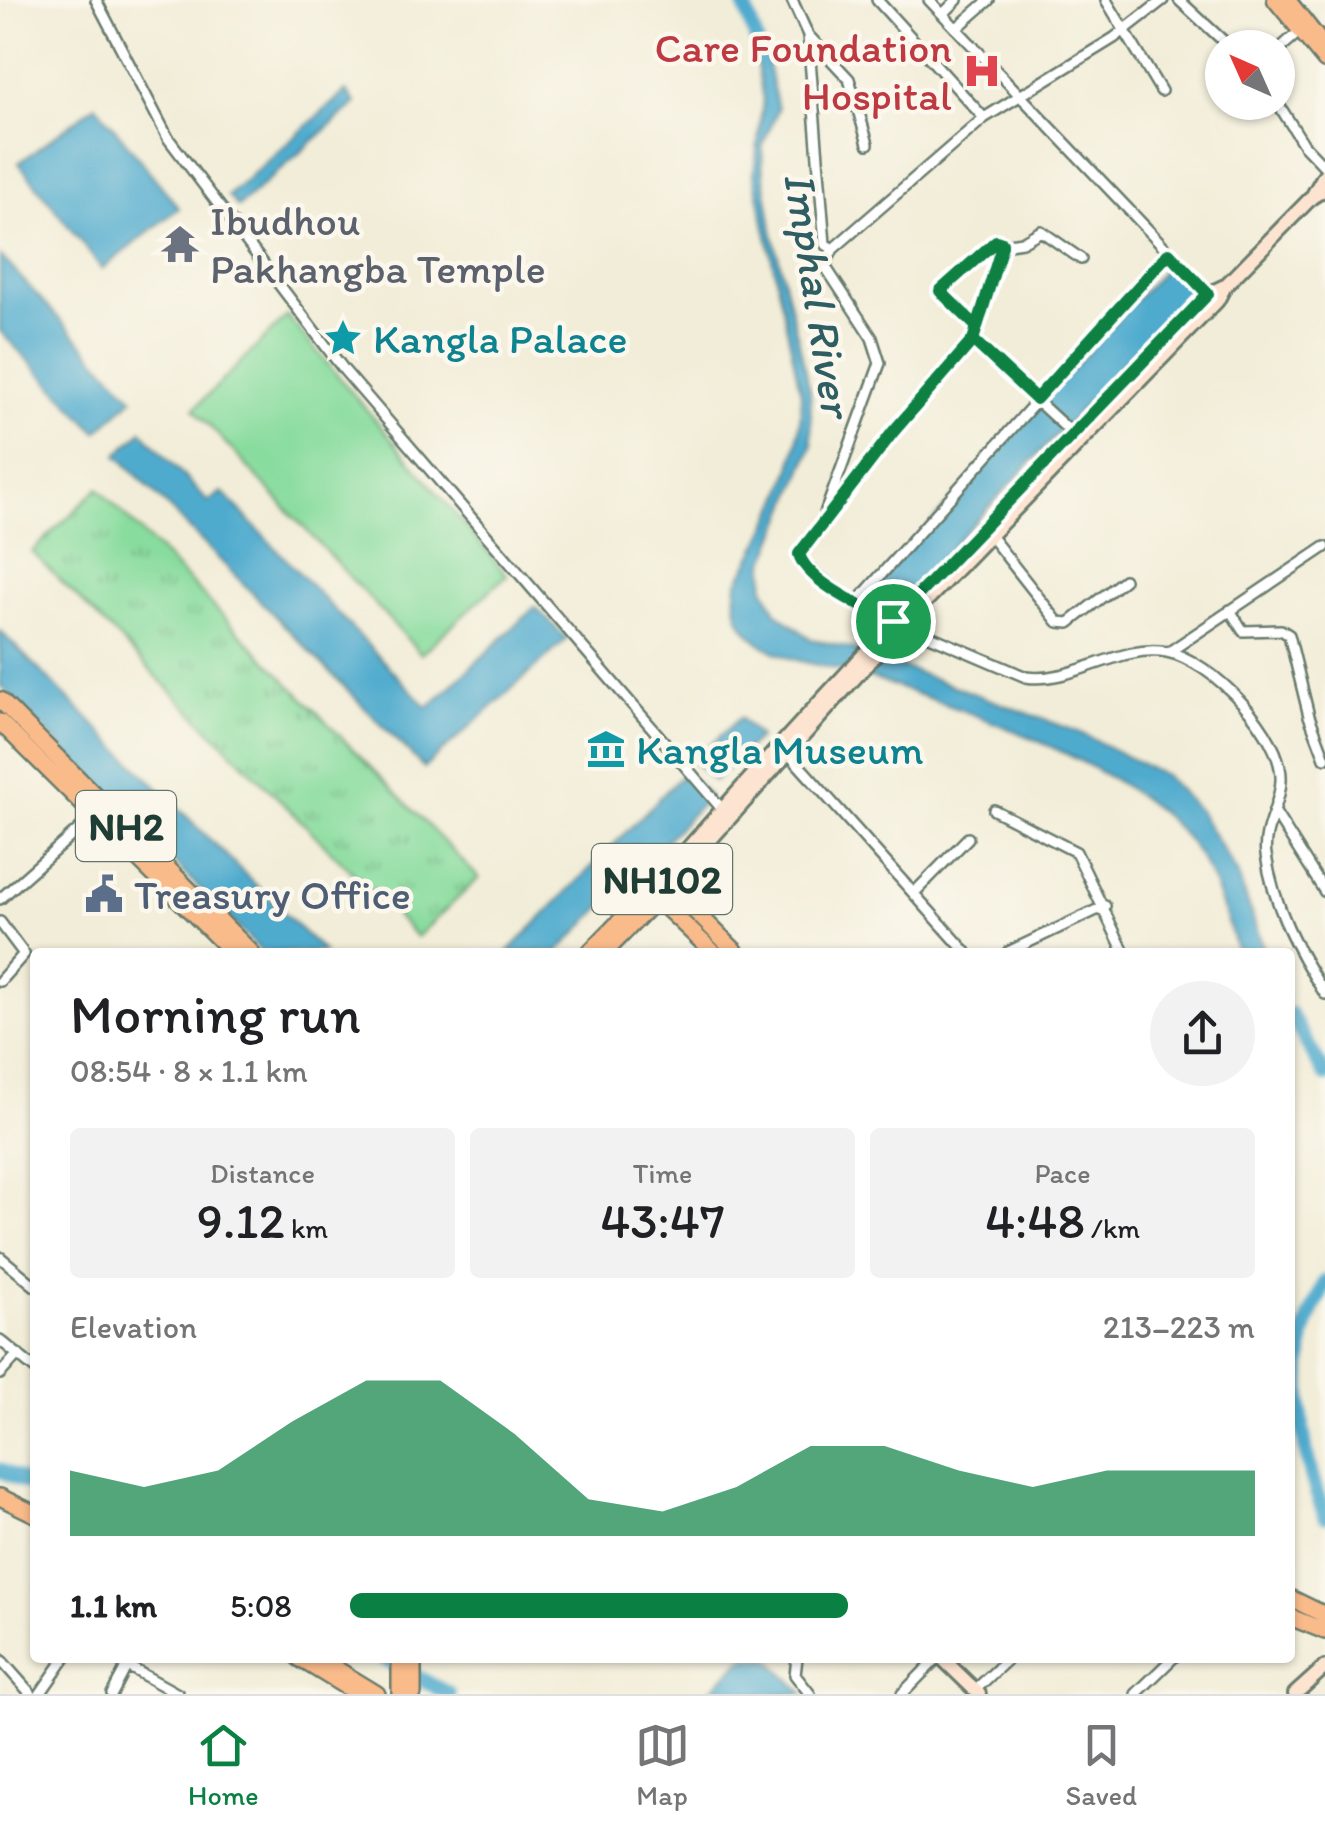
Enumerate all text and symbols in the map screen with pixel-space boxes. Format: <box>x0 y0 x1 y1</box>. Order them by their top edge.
place label: Care Foundation Hospital <box>654 22 952 121</box>
north arrow <box>1205 30 1295 120</box>
map controls <box>1205 30 1295 120</box>
hospital icon: Care Foundation Hospital <box>961 50 1003 92</box>
water label: Imphal River <box>773 168 866 425</box>
place label: Ibudhou Pakhangba Temple <box>210 195 546 294</box>
temple icon: Ibudhou Pakhangba Temple <box>159 223 201 265</box>
place label: Kangla Palace <box>373 313 627 364</box>
place icon: Kangla Palace <box>322 317 364 359</box>
pin <box>851 579 936 664</box>
icon: arrive <box>866 594 921 649</box>
place label: Kangla Museum <box>636 724 924 775</box>
museum icon: Kangla Museum <box>585 728 627 770</box>
road number: NH2 <box>76 791 176 861</box>
road number: NH102 <box>592 844 732 914</box>
place label: Treasury Office <box>134 869 411 920</box>
public building icon: Treasury Office <box>83 873 125 915</box>
text: Morning run <box>70 981 361 1047</box>
button: share <box>1150 981 1255 1086</box>
text: 08:54 · 8 × 1.1 km <box>70 1052 308 1090</box>
text: Distance <box>210 1156 315 1190</box>
text: Time <box>633 1156 692 1190</box>
text: Pace <box>1034 1156 1091 1190</box>
text: 9.12 <box>197 1190 285 1251</box>
text: 43:47 <box>600 1190 725 1251</box>
text: 4:48 <box>985 1190 1085 1251</box>
text: km <box>285 1211 328 1245</box>
text: /km <box>1085 1211 1140 1245</box>
text: Elevation <box>70 1308 197 1346</box>
text: 213–223 m <box>1103 1308 1255 1346</box>
text: 1.1 km <box>70 1587 157 1625</box>
text: 5:08 <box>230 1587 292 1625</box>
tab: Home <box>188 1718 259 1812</box>
tab: Map <box>635 1718 690 1812</box>
tab: Saved <box>1066 1718 1137 1812</box>

